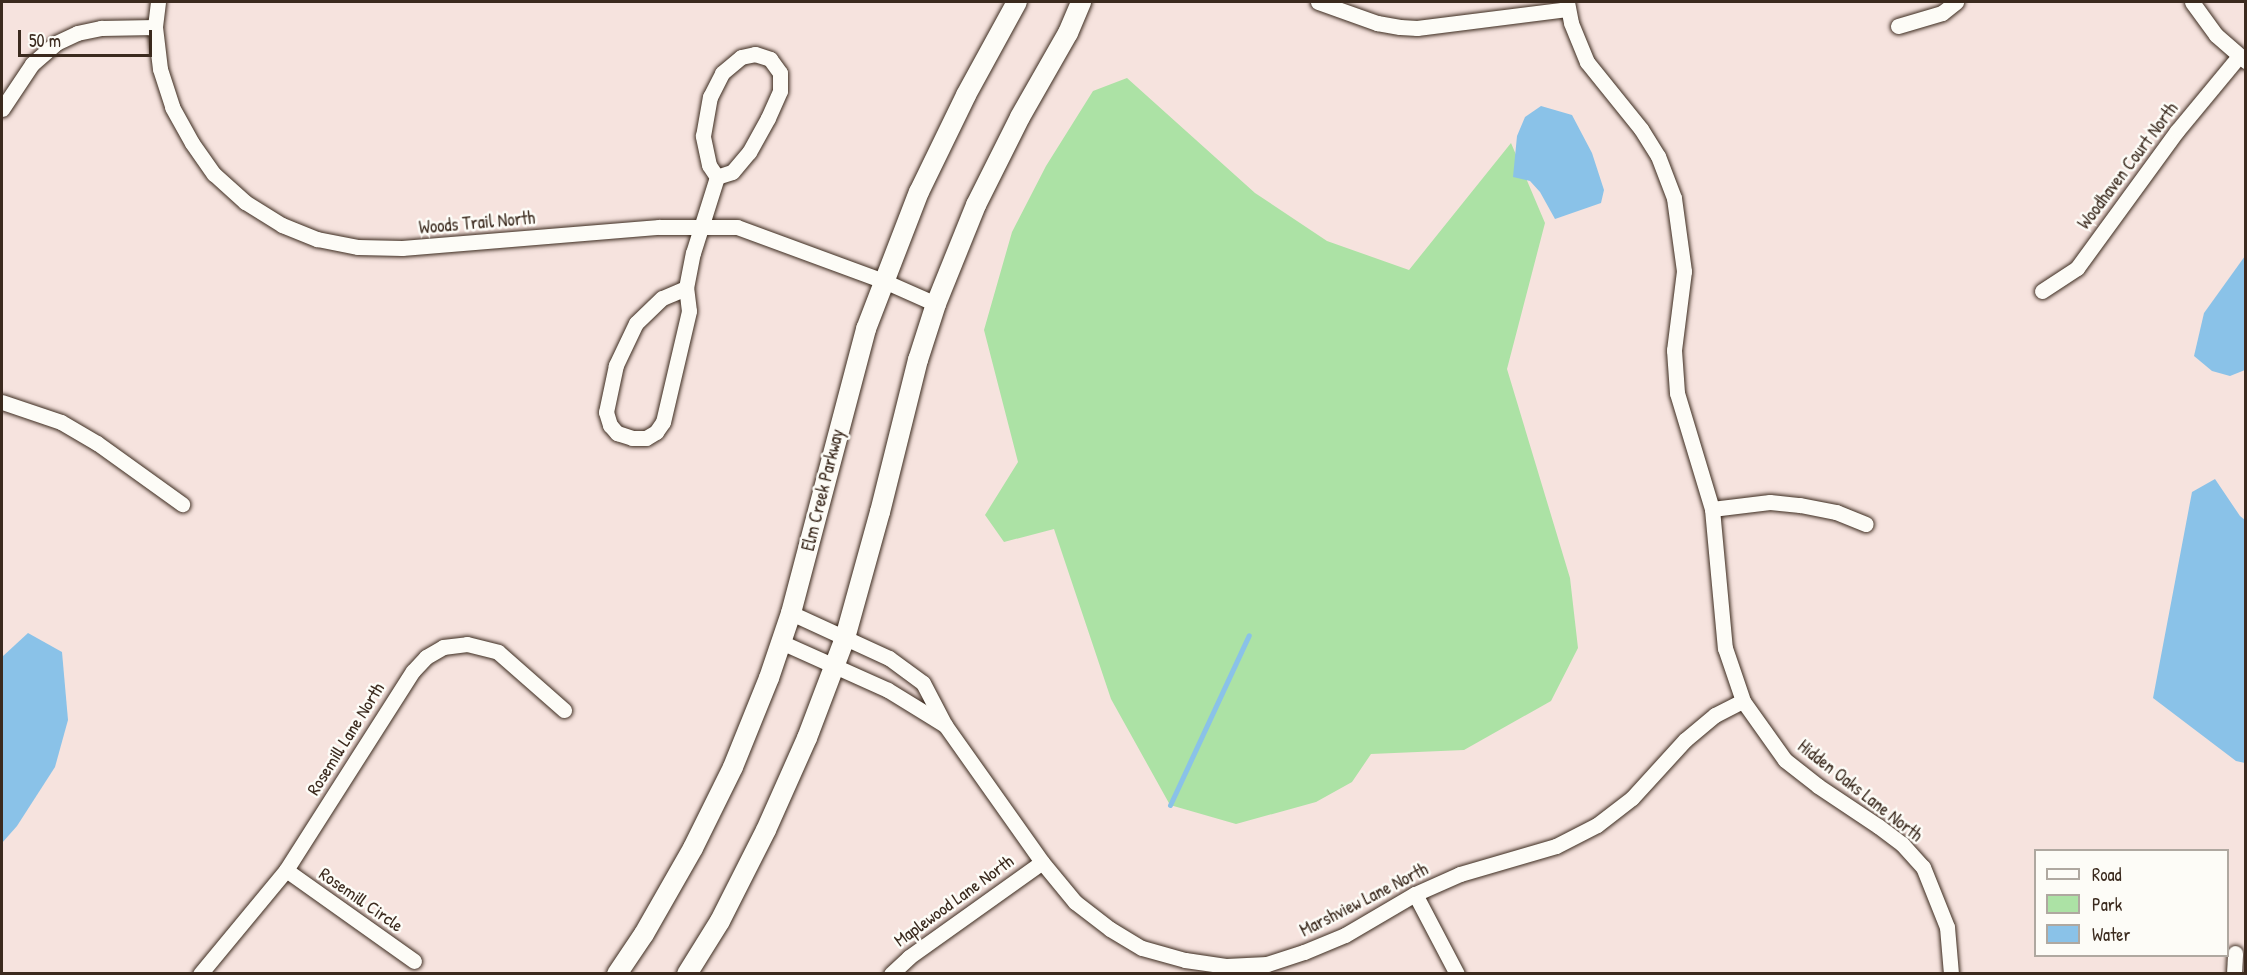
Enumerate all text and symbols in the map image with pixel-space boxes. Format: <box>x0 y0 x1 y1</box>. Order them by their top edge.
scale bar <box>21 18 154 56</box>
text: 50 m <box>29 28 61 53</box>
street label: Woodhaven Court North <box>2073 98 2183 234</box>
street label: Woods Trail North <box>418 207 536 239</box>
street label: Elm Creek Parkway <box>797 427 849 553</box>
street label: Rosemill Lane North <box>303 679 389 799</box>
street label: Hidden Oaks Lane North <box>1793 736 1927 846</box>
legend <box>2034 849 2229 957</box>
street label: Maplewood Lane North <box>890 850 1018 952</box>
street label: Marshview Lane North <box>1296 858 1432 942</box>
text: Road <box>2092 862 2122 887</box>
street label: Rosemill Circle <box>315 863 407 937</box>
text: Park <box>2092 892 2122 917</box>
text: Water <box>2092 922 2130 947</box>

